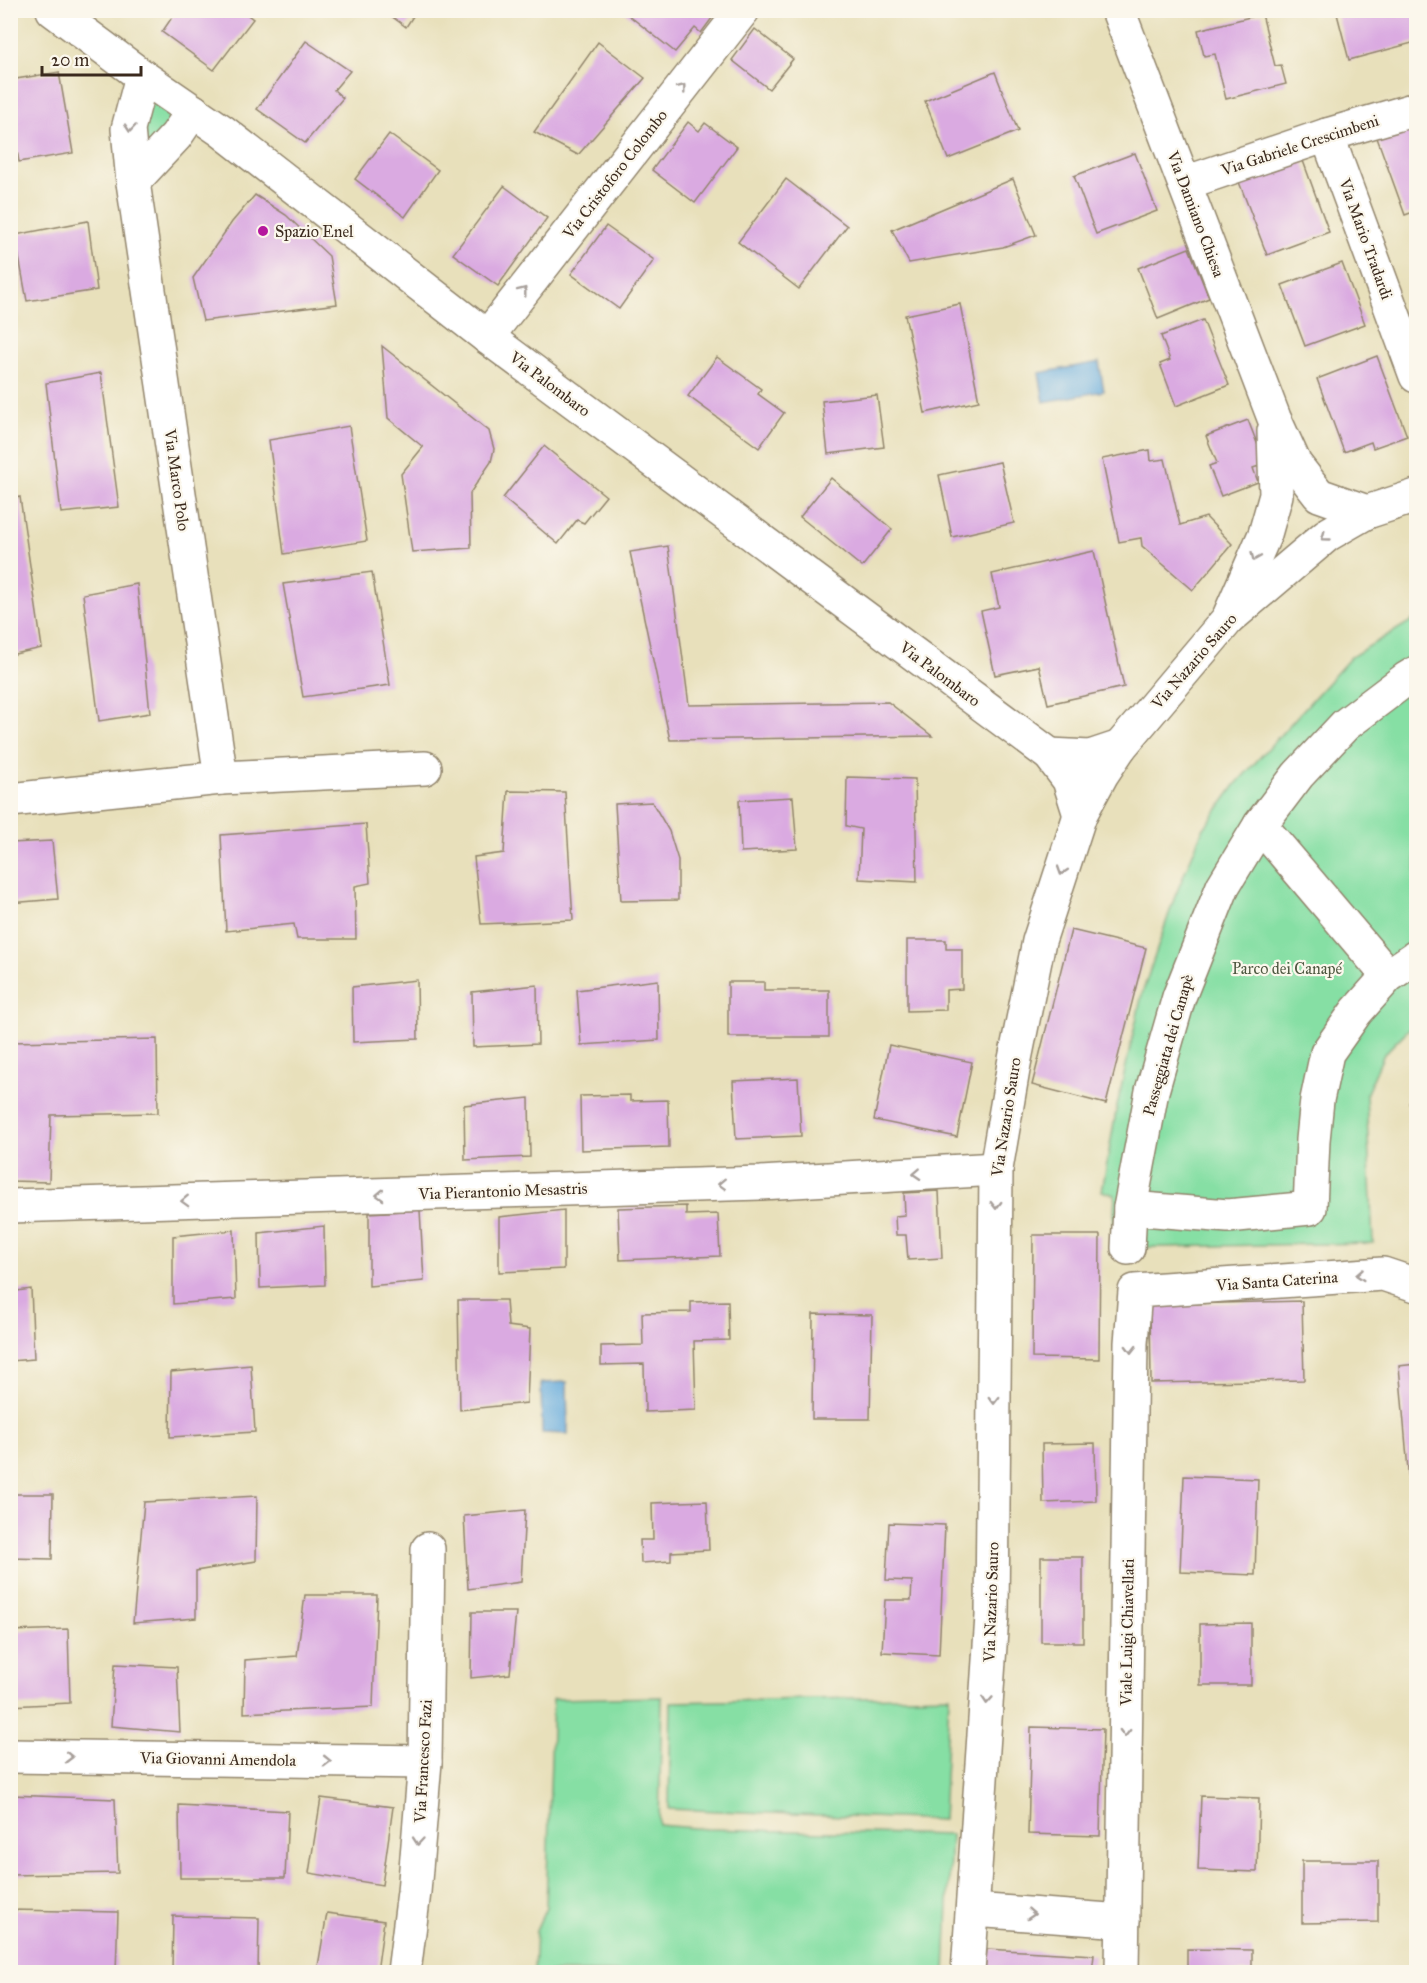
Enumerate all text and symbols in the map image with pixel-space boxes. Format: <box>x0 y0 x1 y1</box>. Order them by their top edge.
scale bar <box>42 39 141 77</box>
text: 20 m <box>51 49 89 71</box>
one-way arrow <box>675 84 686 95</box>
street label: Via Cristoforo Colombo <box>558 106 671 243</box>
street label: Via Gabriele Crescimbeni <box>1218 110 1382 180</box>
one-way arrow <box>124 123 137 133</box>
street label: Via Damiano Chiesa <box>1163 147 1229 280</box>
street label: Via Mario Tradardi <box>1335 175 1397 303</box>
place label: Spazio Enel <box>275 222 354 241</box>
marker: Spazio Enel <box>256 224 270 238</box>
one-way arrow <box>516 287 527 298</box>
street label: Via Palombaro <box>505 347 594 420</box>
street label: Via Marco Polo <box>160 427 194 532</box>
one-way arrow <box>1321 530 1332 541</box>
one-way arrow <box>1250 550 1262 561</box>
street label: Via Nazario Sauro <box>1147 609 1241 713</box>
street label: Via Palombaro <box>895 637 984 710</box>
one-way arrow <box>1057 865 1069 876</box>
park label: Parco dei Canapé <box>1232 959 1342 978</box>
street label: Passeggiata dei Canapè <box>1139 972 1198 1118</box>
street label: Via Nazario Sauro <box>987 1056 1025 1179</box>
one-way arrow <box>912 1167 921 1180</box>
one-way arrow <box>717 1178 726 1190</box>
street label: Via Pierantonio Mesastris <box>417 1179 588 1203</box>
one-way arrow <box>376 1188 385 1201</box>
one-way arrow <box>181 1194 190 1207</box>
one-way arrow <box>990 1201 1002 1210</box>
street label: Via Santa Caterina <box>1215 1267 1339 1295</box>
one-way arrow <box>1355 1269 1364 1282</box>
one-way arrow <box>1125 1345 1137 1354</box>
one-way arrow <box>988 1396 1000 1405</box>
street label: Via Nazario Sauro <box>979 1542 1003 1663</box>
street label: Viale Luigi Chiavellati <box>1116 1558 1139 1707</box>
one-way arrow <box>981 1696 994 1705</box>
street label: Via Francesco Fazi <box>410 1698 436 1824</box>
one-way arrow <box>1119 1729 1132 1738</box>
street label: Via Giovanni Amendola <box>139 1748 296 1770</box>
one-way arrow <box>64 1751 73 1763</box>
one-way arrow <box>322 1755 331 1767</box>
one-way arrow <box>412 1837 425 1846</box>
one-way arrow <box>1027 1908 1036 1921</box>

